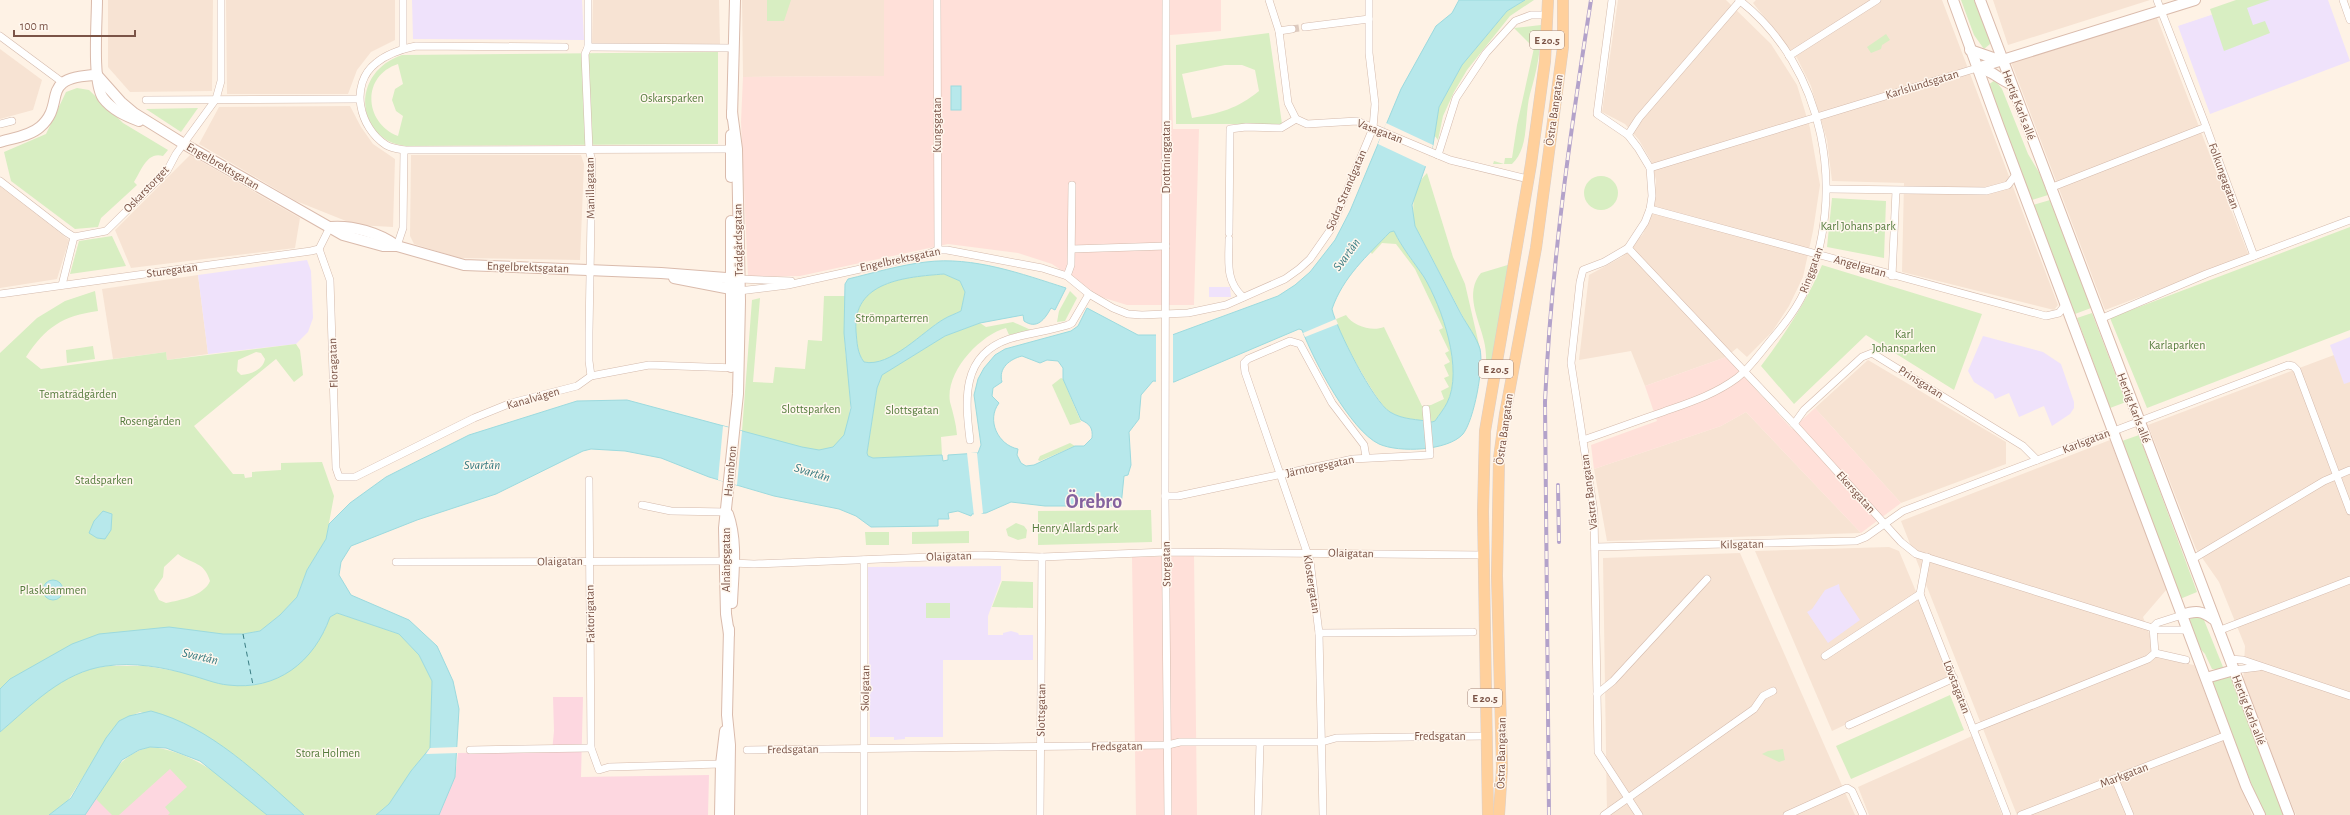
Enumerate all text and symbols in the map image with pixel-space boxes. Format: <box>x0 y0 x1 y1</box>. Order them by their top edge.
scale bar <box>14 12 135 38</box>
text: 100 m <box>20 20 48 32</box>
road number: E 20.5 <box>1530 31 1564 49</box>
street label: Karlslundsgatan <box>1884 67 1960 101</box>
street label: Hertig Karls allé <box>2000 68 2038 142</box>
street label: Östra Bangatan <box>1542 73 1565 146</box>
park label: Oskarsparken <box>640 92 704 104</box>
street label: Kungsgatan <box>931 97 943 153</box>
street label: Vasagatan <box>1355 117 1405 145</box>
street label: Drottninggatan <box>1160 121 1172 193</box>
street label: Engelbrektsgatan <box>184 140 262 192</box>
street label: Folkungagatan <box>2207 141 2241 211</box>
street label: Södra Strandgatan <box>1324 148 1368 232</box>
street label: Manillagatan <box>583 157 597 219</box>
street label: Oskarstorget <box>121 163 171 215</box>
street label: Trädgårdsgatan <box>731 203 745 277</box>
park label: Karl Johans park <box>1820 220 1896 232</box>
water label: Svartån <box>1331 236 1363 274</box>
street label: Engelbrektsgatan <box>859 245 941 273</box>
street label: Ringgatan <box>1797 245 1825 295</box>
street label: Angelgatan <box>1832 253 1888 279</box>
street label: Sturegatan <box>146 260 198 280</box>
street label: Engelbrektsgatan <box>487 260 569 274</box>
park label: Strömparterren <box>856 312 928 324</box>
park label: Karl Johansparken <box>1872 328 1936 354</box>
street label: Floragatan <box>326 338 340 388</box>
park label: Karlaparken <box>2149 339 2205 351</box>
road number: E 20.5 <box>1479 360 1513 378</box>
street label: Prinsgatan <box>1897 364 1945 400</box>
street label: Hertig Karls allé <box>2115 371 2153 445</box>
street label: Kanalvägen <box>505 385 561 411</box>
park label: Tematrädgården <box>39 388 117 400</box>
street label: Östra Bangatan <box>1492 392 1515 465</box>
park label: Slottsparken <box>782 403 840 415</box>
park label: Slottsgatan <box>885 404 939 416</box>
park label: Rosengården <box>119 415 181 427</box>
street label: Karlsgatan <box>2061 426 2111 456</box>
street label: Hamnbron <box>722 445 738 497</box>
street label: Järntorgsgatan <box>1285 453 1355 479</box>
street label: Västra Bangatan <box>1578 454 1600 530</box>
water label: Svartån <box>464 459 500 472</box>
water label: Svartån <box>793 461 831 485</box>
street label: Ekersgatan <box>1834 469 1878 515</box>
park label: Stadsparken <box>75 474 133 486</box>
district label: Örebro <box>1066 489 1122 512</box>
park label: Henry Allards park <box>1032 522 1119 535</box>
street label: Alnängsgatan <box>720 528 732 592</box>
street label: Kilsgatan <box>1720 538 1764 550</box>
street label: Storgatan <box>1160 541 1172 587</box>
street label: Olaigatan <box>1328 547 1374 559</box>
street label: Olaigatan <box>926 549 972 563</box>
street label: Klostergatan <box>1301 554 1323 614</box>
street label: Olaigatan <box>537 555 583 567</box>
park label: Plaskdammen <box>20 584 86 596</box>
street label: Faktorigatan <box>583 585 597 643</box>
water label: Svartån <box>181 647 219 667</box>
street label: Lövstagatan <box>1941 659 1973 715</box>
street label: Skolgatan <box>859 665 871 711</box>
street label: Hertig Karls allé <box>2230 673 2268 747</box>
street label: Slottsgatan <box>1035 683 1047 737</box>
road number: E 20.5 <box>1468 689 1502 707</box>
street label: Östra Bangatan <box>1493 717 1508 789</box>
street label: Fredsgatan <box>1414 730 1466 742</box>
street label: Fredsgatan <box>1091 740 1143 752</box>
street label: Fredsgatan <box>767 743 819 755</box>
park label: Stora Holmen <box>296 747 360 759</box>
street label: Markgatan <box>2098 760 2150 790</box>

